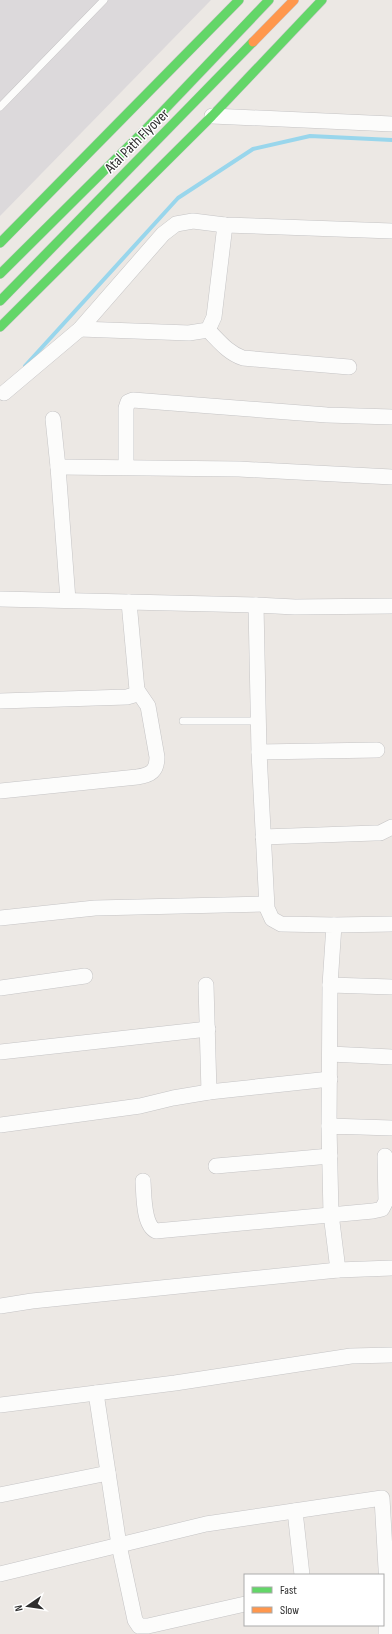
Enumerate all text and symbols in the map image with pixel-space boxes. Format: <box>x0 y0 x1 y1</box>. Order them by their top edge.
street label: Atal Path Flyover <box>100 104 174 178</box>
legend <box>244 1574 384 1626</box>
text: Fast <box>280 1583 297 1598</box>
north arrow <box>8 1586 48 1626</box>
text: Slow <box>280 1603 299 1618</box>
text: N <box>12 1604 26 1612</box>

